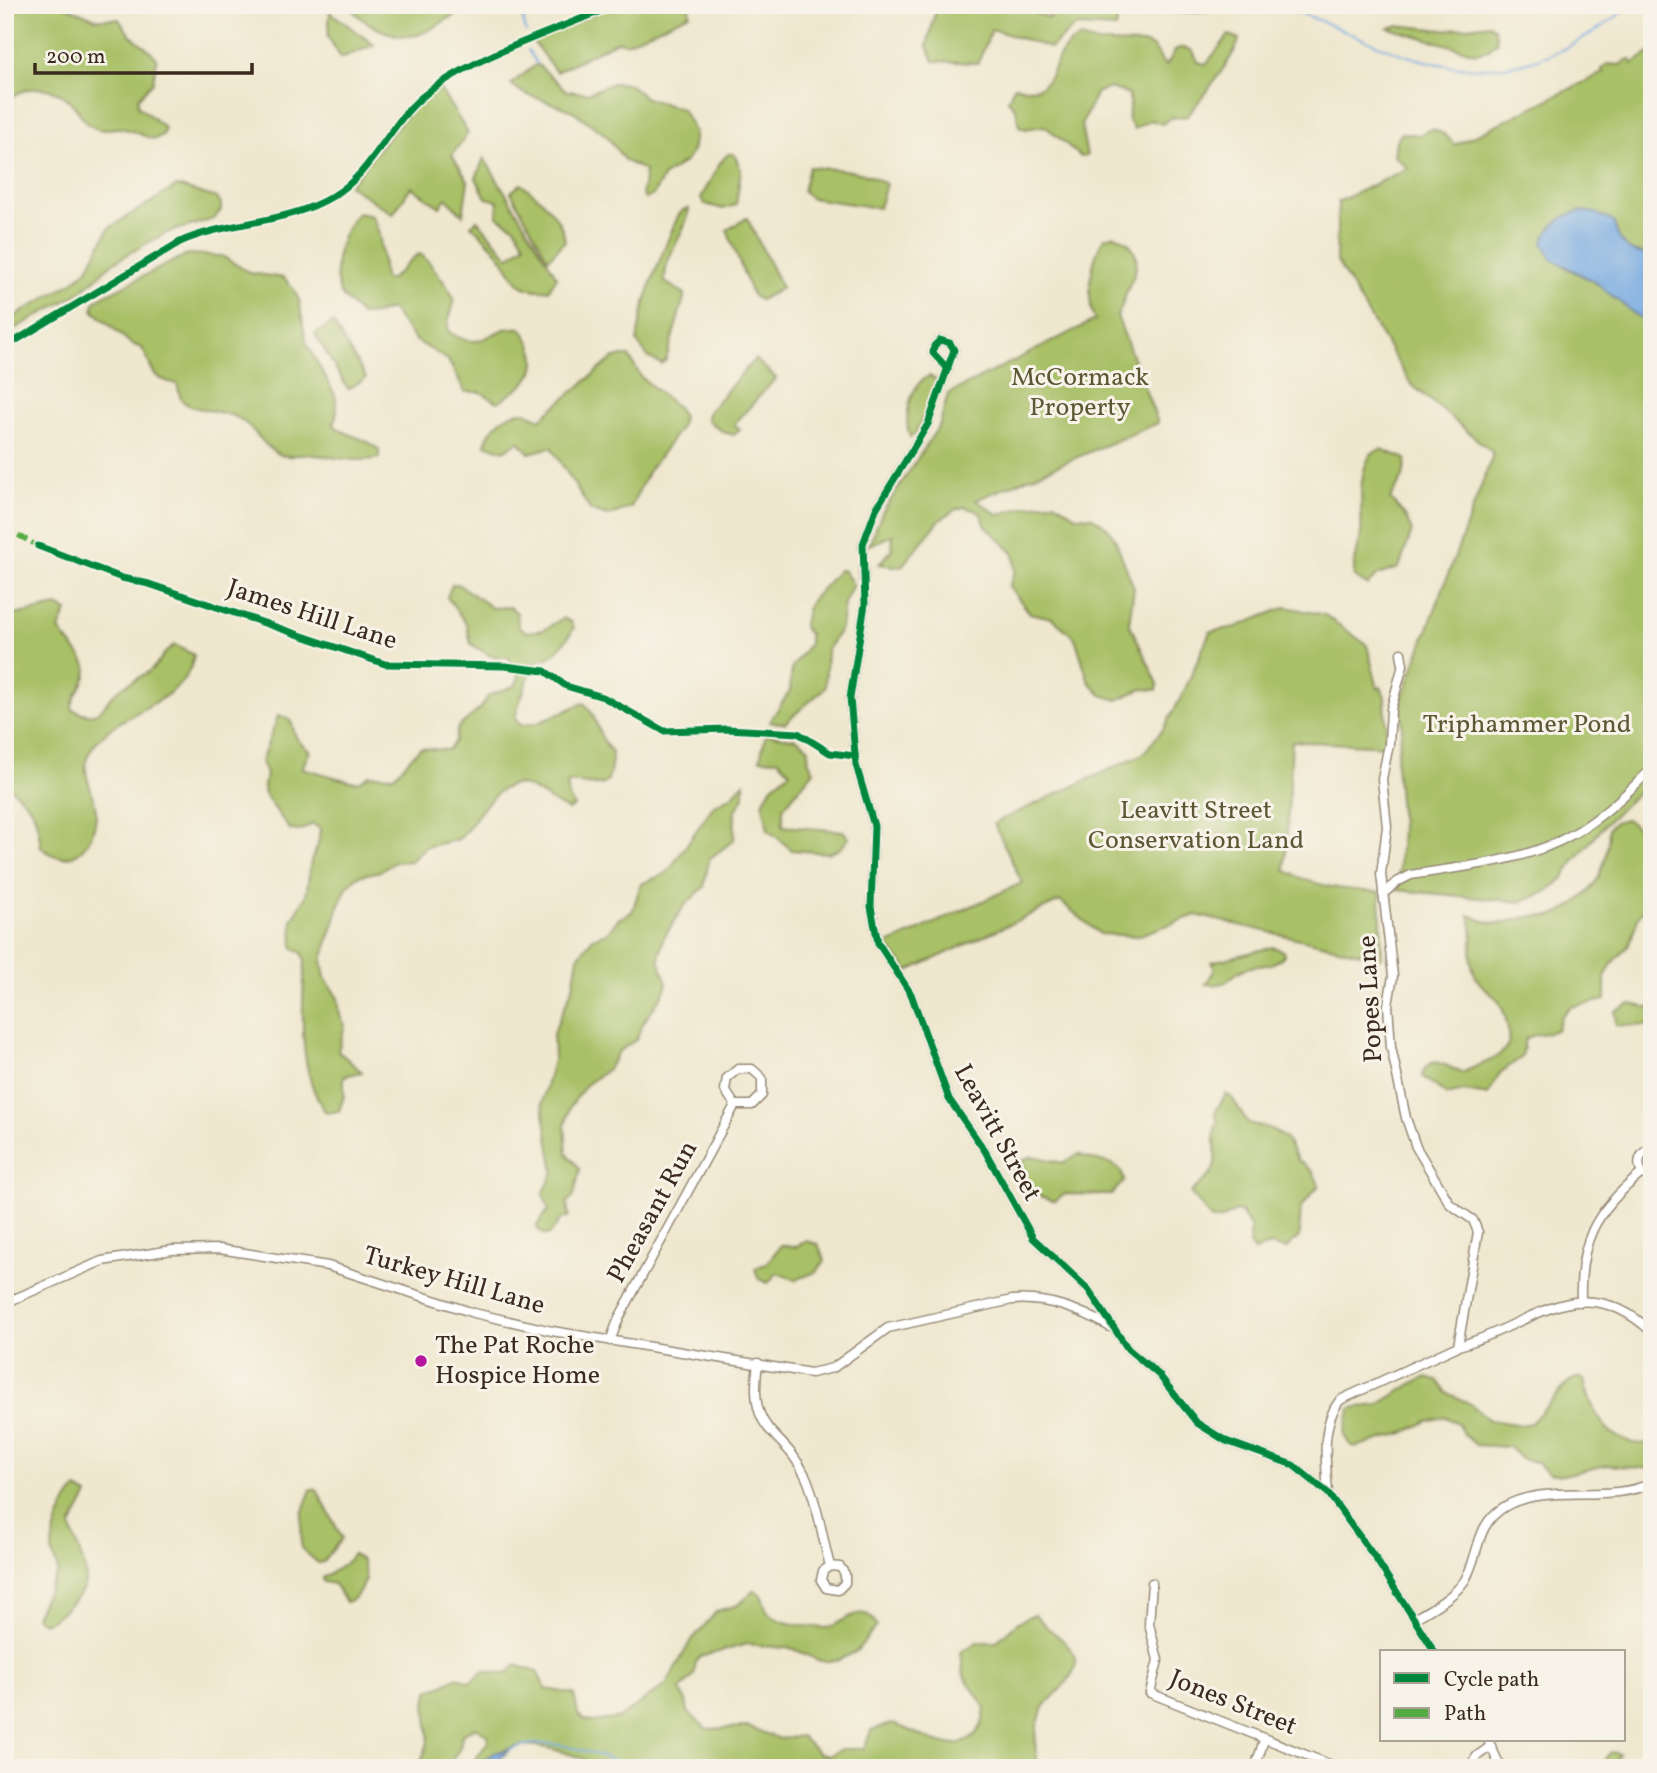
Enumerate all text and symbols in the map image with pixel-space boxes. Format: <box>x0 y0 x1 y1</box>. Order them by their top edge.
scale bar <box>35 32 252 76</box>
text: 200 m <box>46 43 106 72</box>
park label: McCormack Property <box>1011 360 1149 426</box>
street label: James Hill Lane <box>222 571 402 659</box>
park label: Triphammer Pond <box>1422 707 1632 743</box>
park label: Leavitt Street Conservation Land <box>1088 793 1304 859</box>
street label: Popes Lane <box>1350 934 1392 1064</box>
street label: Leavitt Street <box>944 1058 1050 1208</box>
street label: Pheasant Run <box>599 1134 707 1290</box>
street label: Turkey Hill Lane <box>359 1238 549 1324</box>
place label: The Pat Roche Hospice Home <box>435 1328 600 1394</box>
marker: The Pat Roche Hospice Home <box>413 1353 429 1369</box>
legend <box>1380 1650 1626 1742</box>
street label: Jones Street <box>1164 1661 1302 1745</box>
text: Cycle path <box>1444 1666 1539 1695</box>
text: Path <box>1444 1700 1486 1729</box>

